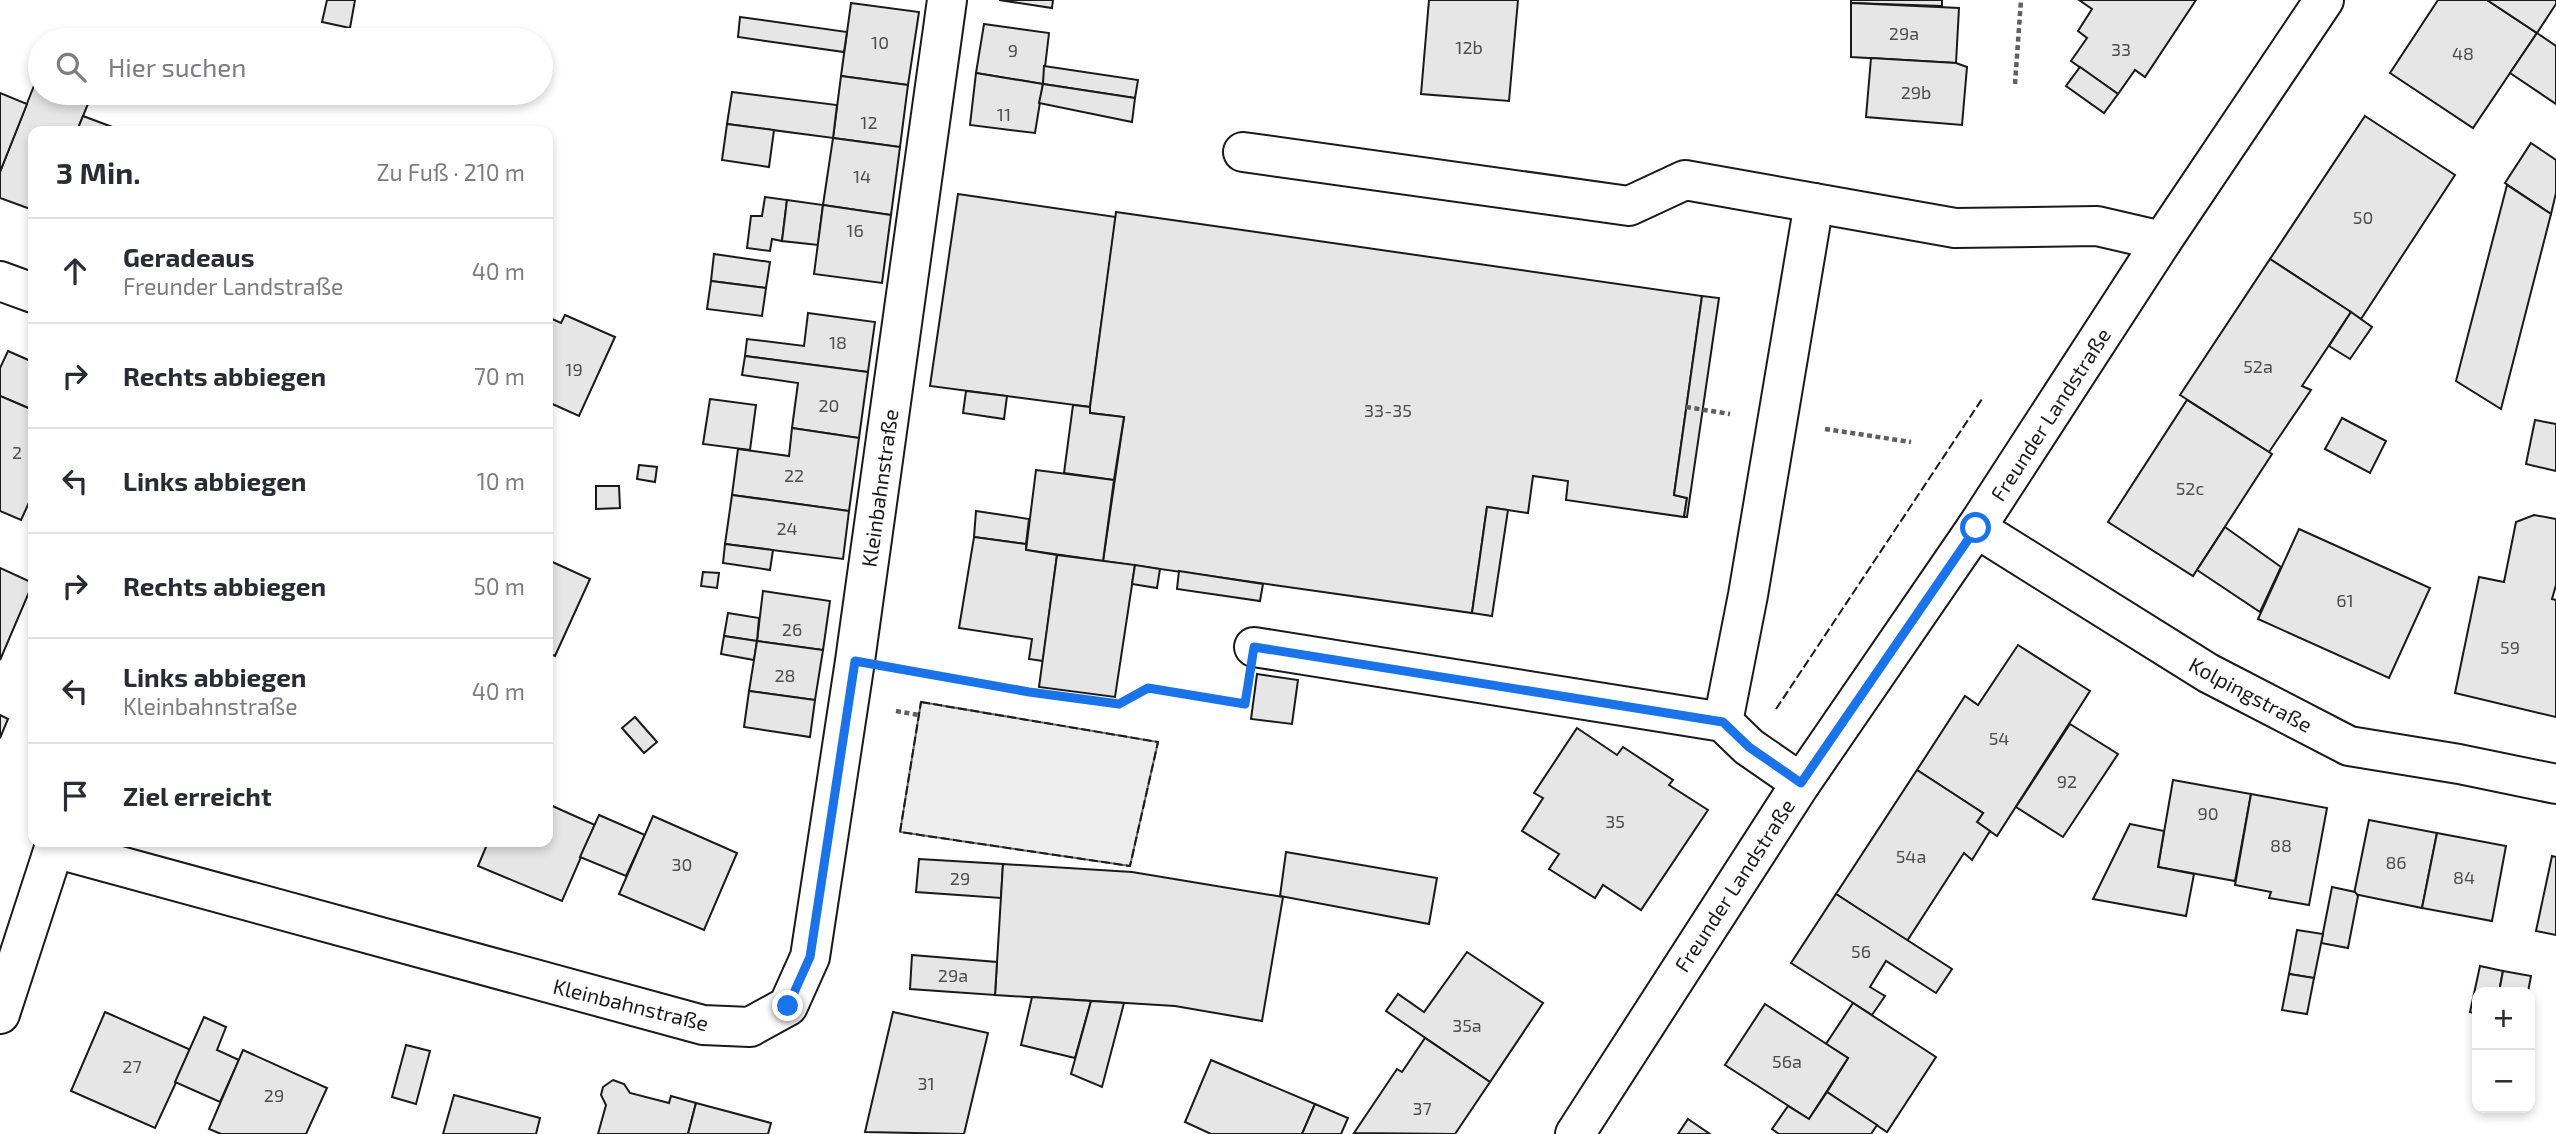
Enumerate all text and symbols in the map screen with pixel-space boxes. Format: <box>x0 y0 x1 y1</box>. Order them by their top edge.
house number: 29a <box>1889 22 1919 44</box>
search box <box>28 28 553 105</box>
house number: 10 <box>871 31 889 53</box>
house number: 12b <box>1455 36 1483 58</box>
house number: 33 <box>2111 38 2131 60</box>
house number: 9 <box>1008 39 1018 61</box>
house number: 48 <box>2452 42 2474 64</box>
icon: search <box>52 48 90 86</box>
text: Hier suchen <box>108 51 246 82</box>
house number: 29b <box>1901 81 1931 103</box>
house number: 11 <box>997 103 1011 125</box>
house number: 12 <box>860 111 878 133</box>
text: 3 Min. <box>56 154 141 190</box>
text: Zu Fuß · 210 m <box>377 158 525 186</box>
house number: 14 <box>853 165 871 187</box>
house number: 50 <box>2353 206 2373 228</box>
house number: 16 <box>846 219 864 241</box>
text: Geradeaus <box>123 241 255 272</box>
icon: ahead <box>56 252 94 290</box>
text: 40 m <box>472 257 525 285</box>
text: Freunder Landstraße <box>123 272 343 300</box>
street label: Freunder Landstraße <box>1985 323 2115 505</box>
house number: 18 <box>829 331 847 353</box>
house number: 52a <box>2243 355 2273 377</box>
icon: right <box>56 357 94 395</box>
house number: 19 <box>565 358 583 380</box>
text: Rechts abbiegen <box>123 360 326 391</box>
text: 70 m <box>474 362 525 390</box>
house number: 20 <box>819 394 839 416</box>
house number: 33-35 <box>1364 399 1412 421</box>
street label: Kleinbahnstraße <box>856 407 902 569</box>
house number: 2 <box>12 441 22 463</box>
icon: left <box>56 462 94 500</box>
house number: 22 <box>784 464 804 486</box>
text: Links abbiegen <box>123 465 307 496</box>
text: 10 m <box>477 467 525 495</box>
house number: 52c <box>2176 477 2204 499</box>
route start <box>1960 512 1991 543</box>
house number: 24 <box>776 517 798 539</box>
icon: right <box>56 567 94 605</box>
text: Rechts abbiegen <box>123 570 326 601</box>
text: 50 m <box>474 572 525 600</box>
house number: 61 <box>2336 589 2354 611</box>
house number: 26 <box>782 618 802 640</box>
house number: 59 <box>2500 636 2520 658</box>
street label: Kolpingstraße <box>2185 651 2317 737</box>
text: Links abbiegen <box>123 661 307 692</box>
house number: 28 <box>774 664 796 686</box>
icon: left <box>56 672 94 710</box>
text: 40 m <box>472 677 525 705</box>
text: Kleinbahnstraße <box>123 692 297 720</box>
house number: 54 <box>1989 727 2009 749</box>
house number: 92 <box>2057 770 2077 792</box>
icon: arrive <box>56 777 94 815</box>
text: Ziel erreicht <box>123 780 272 811</box>
street label: Freunder Landstraße <box>1669 794 1799 976</box>
house number: 90 <box>2197 802 2219 824</box>
house number: 35 <box>1605 810 1625 832</box>
house number: 88 <box>2270 834 2292 856</box>
house number: 54a <box>1896 845 1926 867</box>
house number: 86 <box>2385 851 2407 873</box>
house number: 30 <box>672 853 692 875</box>
house number: 84 <box>2453 866 2475 888</box>
house number: 29 <box>950 867 970 889</box>
house number: 56 <box>1851 940 1871 962</box>
house number: 29a <box>938 964 968 986</box>
street label: Kleinbahnstraße <box>551 973 711 1035</box>
map controls <box>2472 987 2535 1113</box>
button: + <box>2472 987 2535 1050</box>
route end <box>772 990 803 1021</box>
house number: 35a <box>1452 1014 1482 1036</box>
house number: 56a <box>1772 1050 1802 1072</box>
button: − <box>2472 1050 2535 1113</box>
house number: 27 <box>122 1055 142 1077</box>
house number: 31 <box>917 1072 935 1094</box>
house number: 29 <box>264 1084 284 1106</box>
house number: 37 <box>1412 1097 1432 1119</box>

